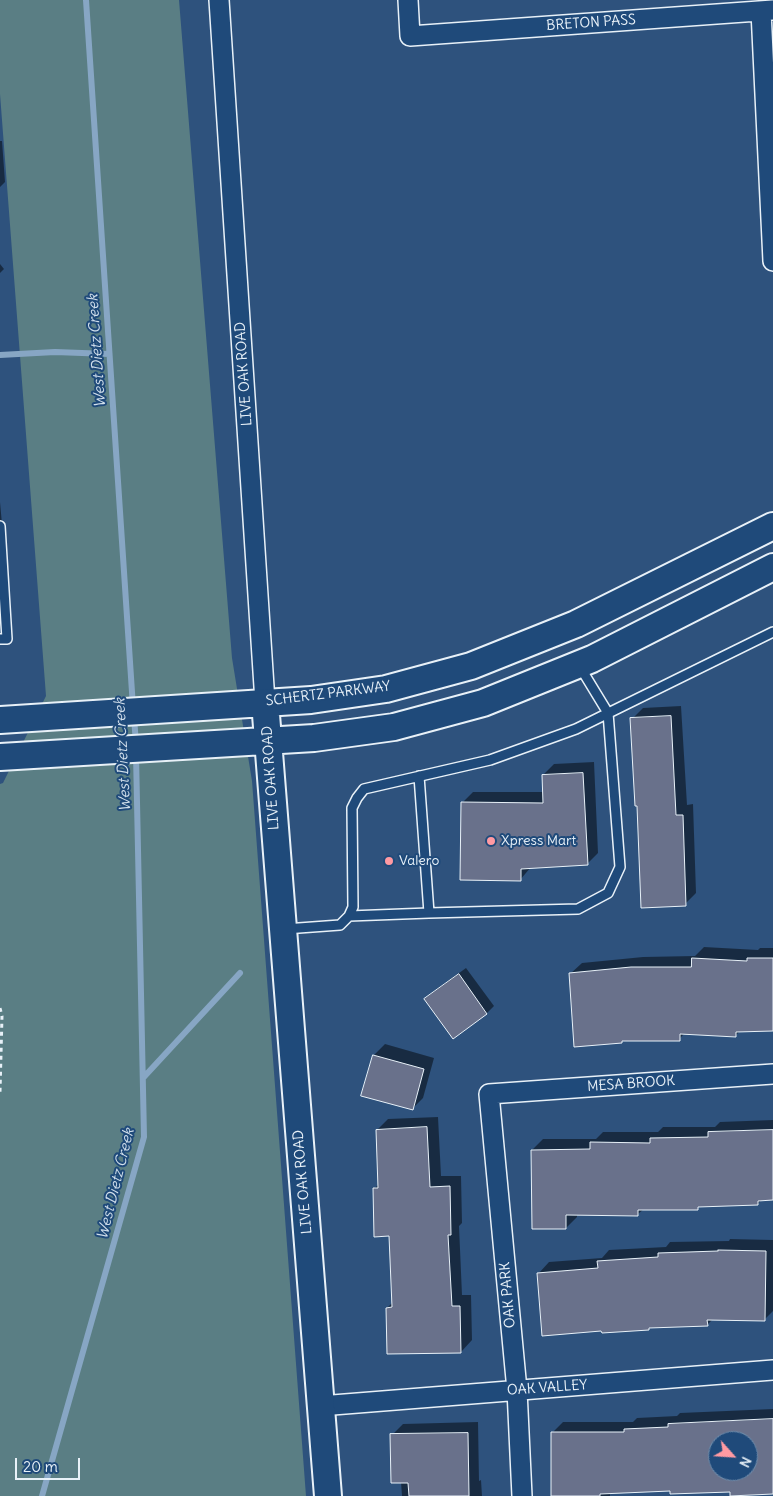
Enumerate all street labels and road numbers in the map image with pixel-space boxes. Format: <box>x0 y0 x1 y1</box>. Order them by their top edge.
street label: BRETON PASS <box>546 11 636 35</box>
street label: LIVE OAK ROAD <box>232 321 256 427</box>
street label: SCHERTZ PARKWAY <box>265 678 391 710</box>
street label: LIVE OAK ROAD <box>259 725 283 831</box>
street label: MESA BROOK <box>587 1073 675 1095</box>
street label: LIVE OAK ROAD <box>290 1129 316 1235</box>
street label: OAK PARK <box>497 1261 519 1329</box>
street label: OAK VALLEY <box>506 1377 588 1399</box>

